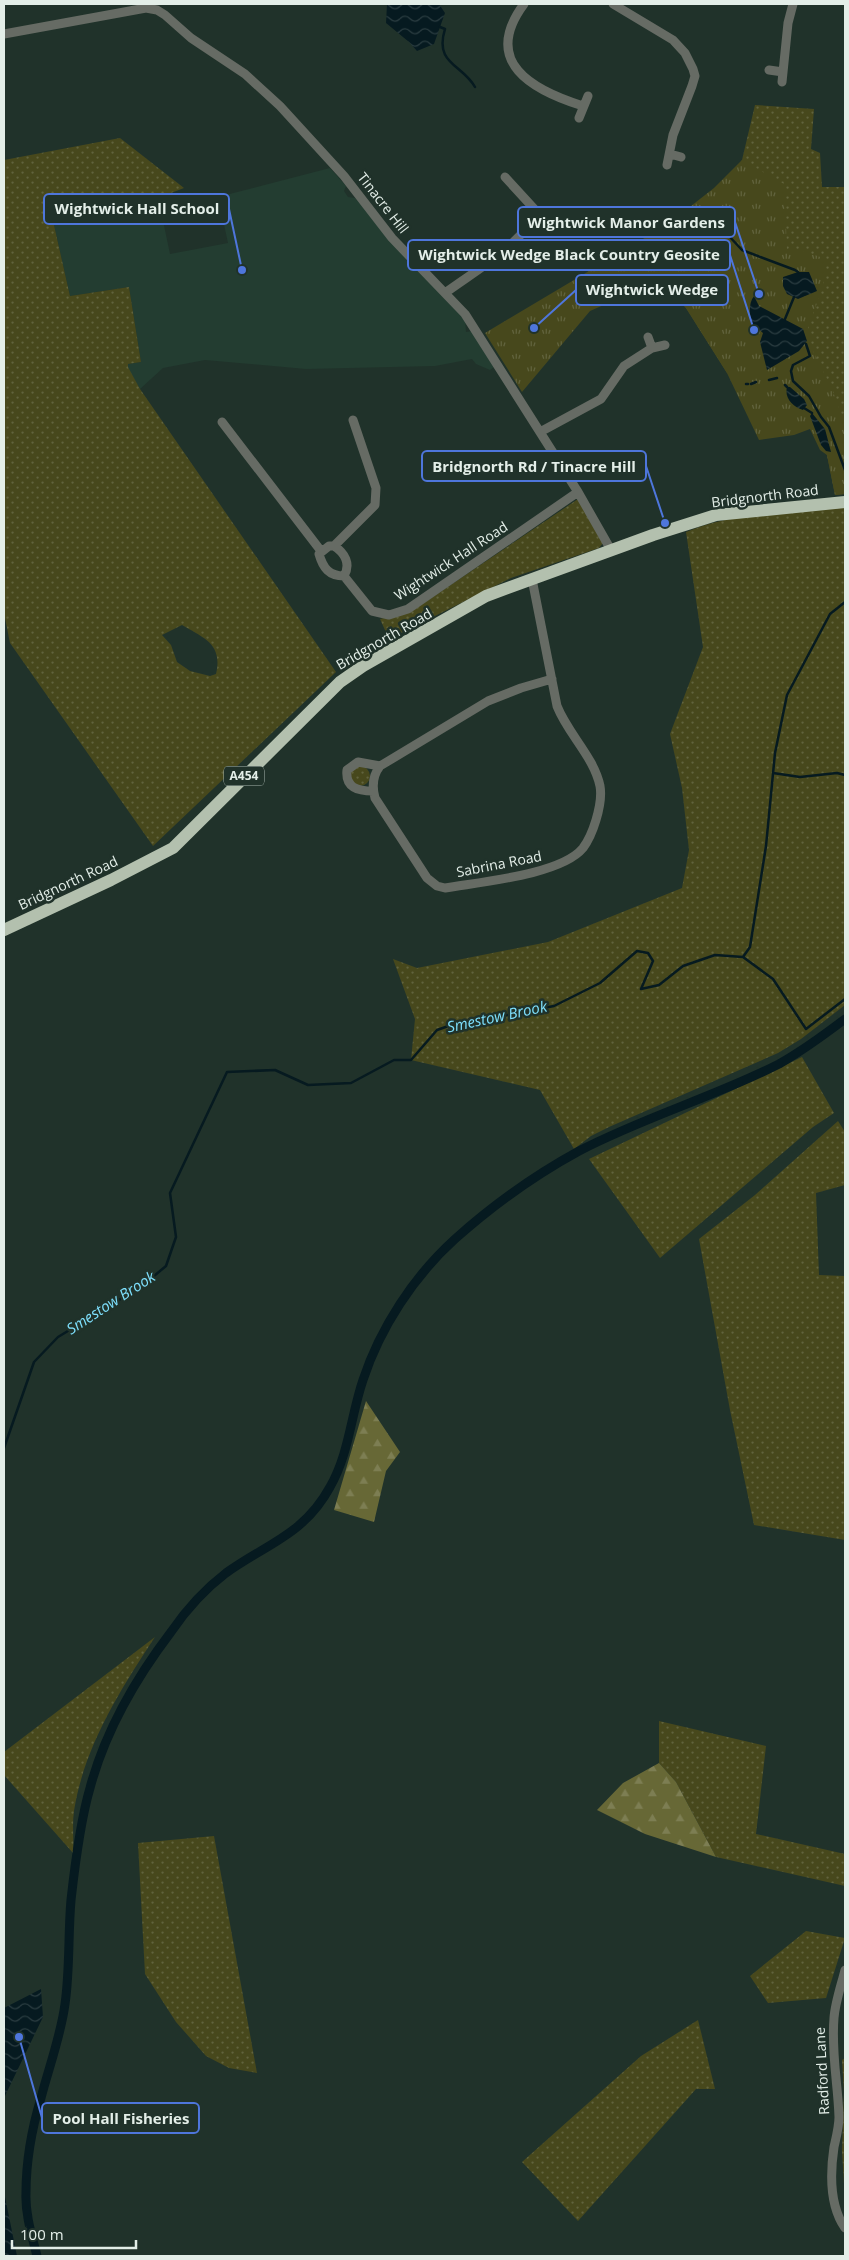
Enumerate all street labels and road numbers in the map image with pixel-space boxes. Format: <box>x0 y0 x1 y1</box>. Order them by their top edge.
street label: Tinacre Hill <box>354 168 413 237</box>
street label: Bridgnorth Road <box>710 480 820 512</box>
street label: Wightwick Hall Road <box>390 517 511 604</box>
street label: Bridgnorth Road <box>332 603 435 674</box>
road number: A454 <box>224 766 264 786</box>
street label: Sabrina Road <box>455 846 543 881</box>
street label: Bridgnorth Road <box>15 851 121 914</box>
street label: Radford Lane <box>810 2027 833 2115</box>

